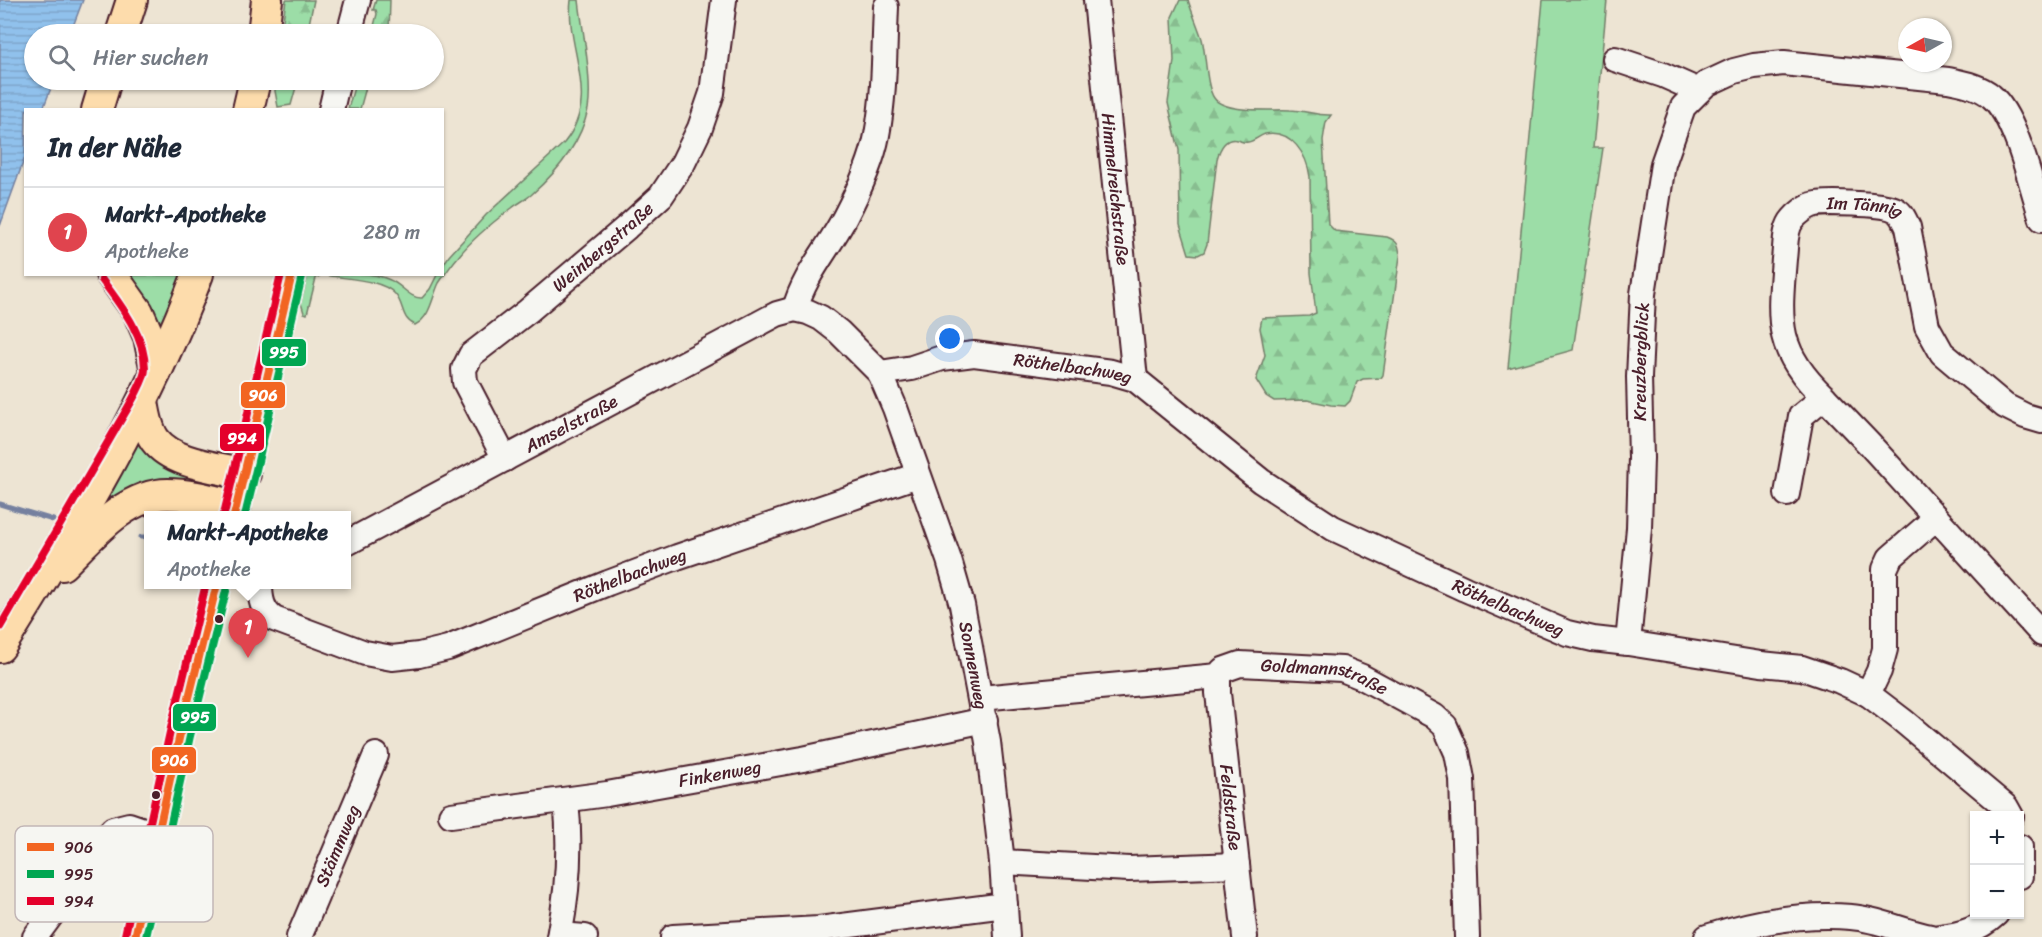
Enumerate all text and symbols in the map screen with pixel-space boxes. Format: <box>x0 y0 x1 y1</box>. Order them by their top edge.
north arrow <box>1898 18 1952 72</box>
search box <box>24 24 444 90</box>
text: Hier suchen <box>93 38 208 77</box>
icon: search <box>45 41 78 74</box>
street label: Himmelreichstraße <box>1092 111 1139 267</box>
text: In der Nähe <box>48 124 182 170</box>
street label: Im Tännig <box>1825 187 1911 227</box>
street label: Weinbergstraße <box>545 194 661 300</box>
text: Markt-Apotheke <box>105 195 266 234</box>
text: 1 <box>63 215 72 250</box>
text: 280 m <box>363 215 420 250</box>
text: Apotheke <box>105 234 189 269</box>
street label: Kreuzbergblick <box>1623 301 1659 421</box>
your location <box>935 324 964 353</box>
line badge: 995 <box>261 338 307 367</box>
text: 995 <box>269 338 299 367</box>
street label: Röthelbachweg <box>1012 343 1136 393</box>
line badge: 906 <box>240 381 286 409</box>
text: 906 <box>248 381 278 410</box>
street label: Amselstraße <box>518 385 624 462</box>
line badge: 994 <box>219 423 265 452</box>
text: 994 <box>227 424 257 453</box>
popup <box>144 511 351 589</box>
text: Markt-Apotheke <box>167 513 328 552</box>
street label: Röthelbachweg <box>568 539 691 612</box>
text: Apotheke <box>167 552 251 587</box>
street label: Röthelbachweg <box>1447 569 1569 646</box>
pin: 1 <box>228 608 268 658</box>
unlabelled marker <box>213 613 225 625</box>
street label: Sonnenweg <box>949 619 997 712</box>
street label: Goldmannstraße <box>1260 649 1394 704</box>
line badge: 995 <box>172 703 217 732</box>
text: 995 <box>180 703 210 732</box>
line badge: 906 <box>151 746 197 774</box>
text: 906 <box>159 746 189 775</box>
street label: Finkenweg <box>676 751 764 797</box>
street label: Feldstraße <box>1210 763 1251 852</box>
unlabelled marker <box>150 789 162 801</box>
street label: Stämmweg <box>306 800 369 892</box>
map controls <box>1970 811 2024 919</box>
button: + <box>1970 811 2024 865</box>
legend <box>15 826 213 922</box>
text: 906 <box>64 833 93 862</box>
text: 995 <box>64 860 94 889</box>
button: − <box>1970 865 2024 919</box>
text: 994 <box>64 887 94 916</box>

